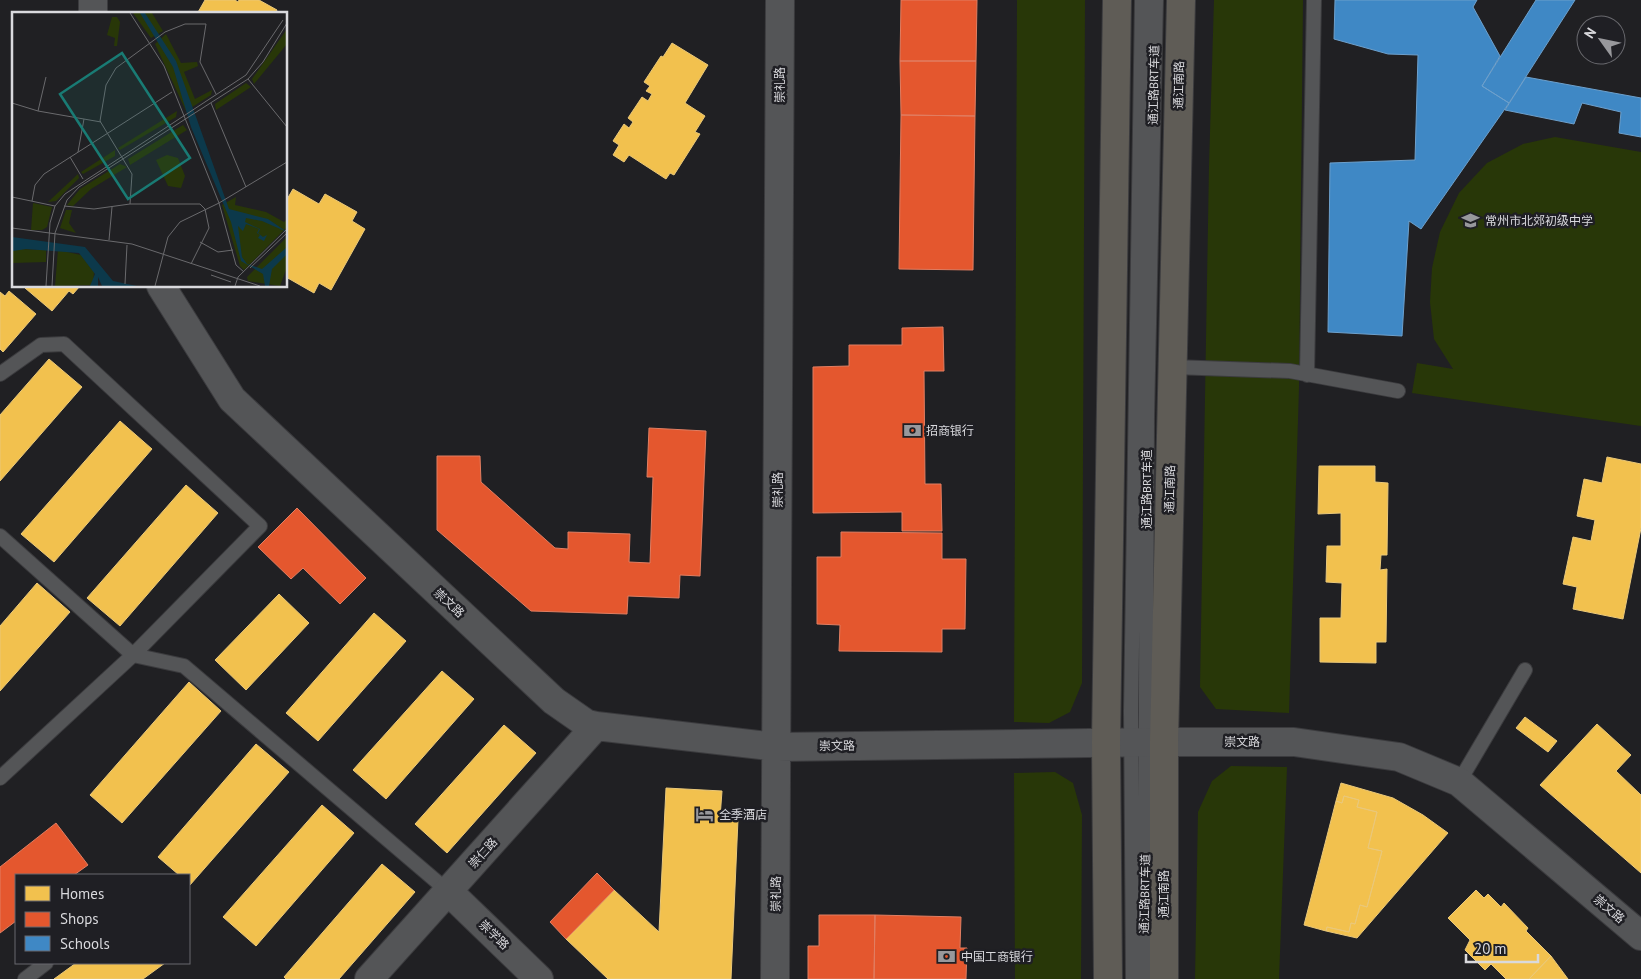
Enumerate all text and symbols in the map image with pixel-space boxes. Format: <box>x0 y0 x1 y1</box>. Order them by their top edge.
inset map <box>12 12 288 288</box>
north arrow <box>1576 15 1626 65</box>
text: N <box>1580 24 1600 42</box>
street label: 通江路BRT车道 <box>1145 45 1162 125</box>
street label: 通江南路 <box>1171 61 1186 109</box>
street label: 崇礼路 <box>772 67 787 103</box>
school or university icon: 常州市北郊初级中学 <box>1461 211 1481 231</box>
place label: 常州市北郊初级中学 <box>1485 213 1593 228</box>
bank icon: 招商银行 <box>902 421 922 441</box>
place label: 招商银行 <box>926 423 974 438</box>
street label: 通江路BRT车道 <box>1139 449 1154 529</box>
street label: 通江南路 <box>1162 465 1177 513</box>
street label: 崇礼路 <box>770 472 785 508</box>
street label: 崇文路 <box>431 585 468 620</box>
street label: 崇文路 <box>1224 734 1260 749</box>
street label: 崇文路 <box>819 738 855 753</box>
hotel icon: 全季酒店 <box>695 805 715 825</box>
place label: 全季酒店 <box>719 807 767 822</box>
street label: 崇仁路 <box>465 834 500 871</box>
street label: 通江路BRT车道 <box>1136 854 1153 934</box>
street label: 通江南路 <box>1156 870 1171 918</box>
legend <box>15 874 190 964</box>
street label: 崇礼路 <box>768 876 783 912</box>
text: Homes <box>60 884 104 903</box>
street label: 崇文路 <box>1591 891 1628 926</box>
text: Shops <box>60 909 99 928</box>
street label: 崇学路 <box>476 917 513 953</box>
scale bar <box>1466 932 1538 964</box>
text: Schools <box>60 934 110 953</box>
text: 20 m <box>1474 939 1507 958</box>
bank icon: 中国工商银行 <box>937 947 957 967</box>
place label: 中国工商银行 <box>961 949 1033 964</box>

